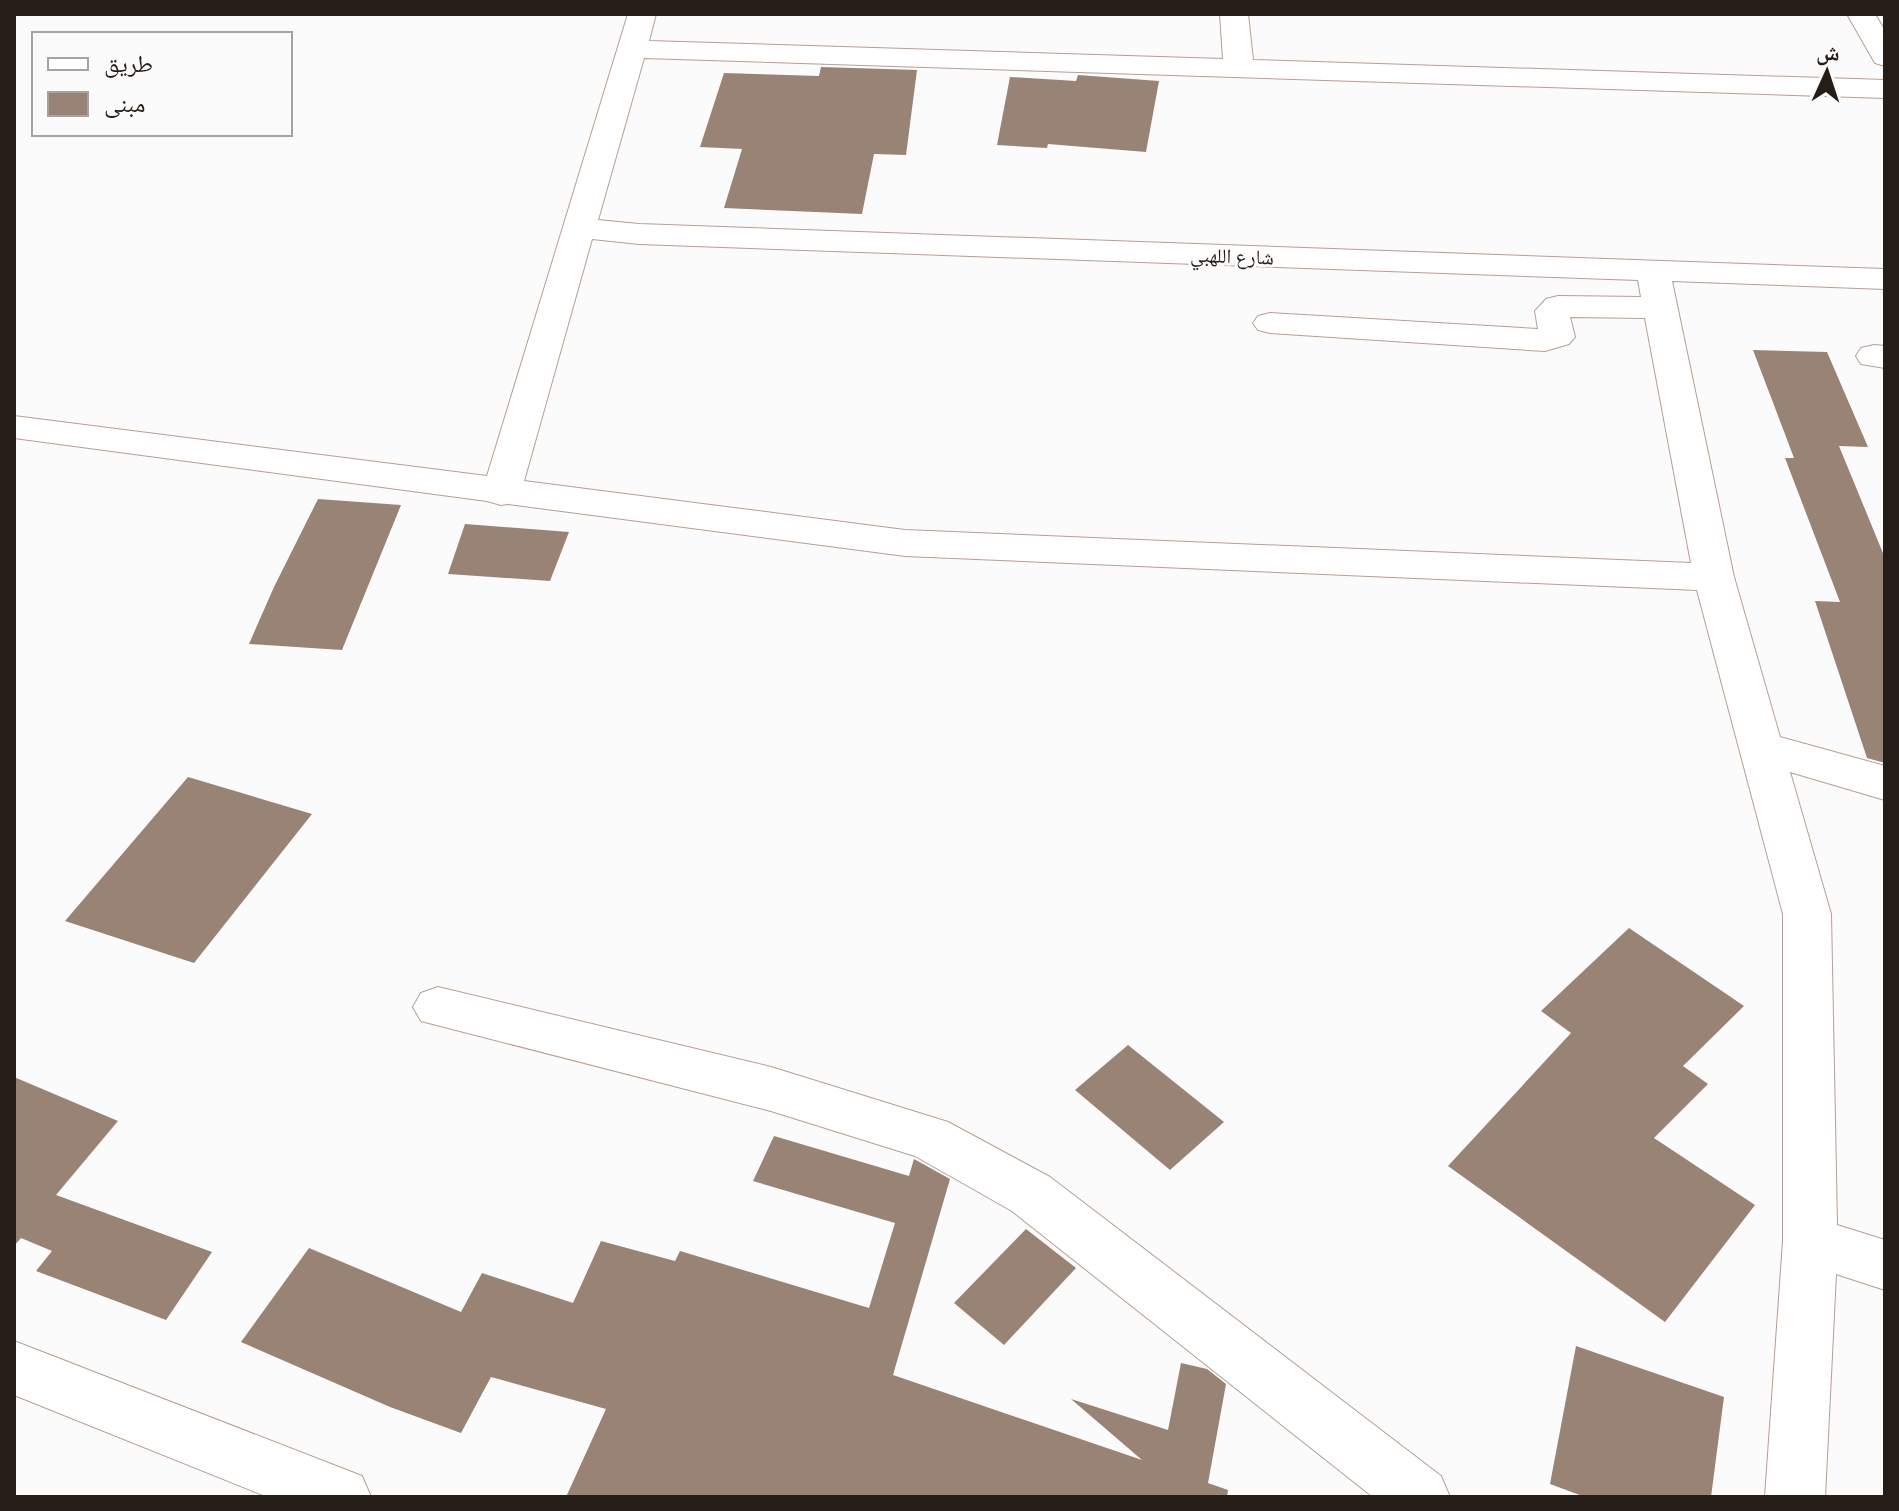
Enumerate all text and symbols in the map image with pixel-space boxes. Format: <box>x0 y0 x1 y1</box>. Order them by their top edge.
legend <box>32 32 292 136</box>
north arrow <box>1787 32 1867 112</box>
text: ش <box>1816 38 1840 67</box>
text: طريق <box>104 50 153 78</box>
text: مبنى <box>104 90 145 118</box>
street label: شارع اللهبي <box>1190 243 1274 274</box>

